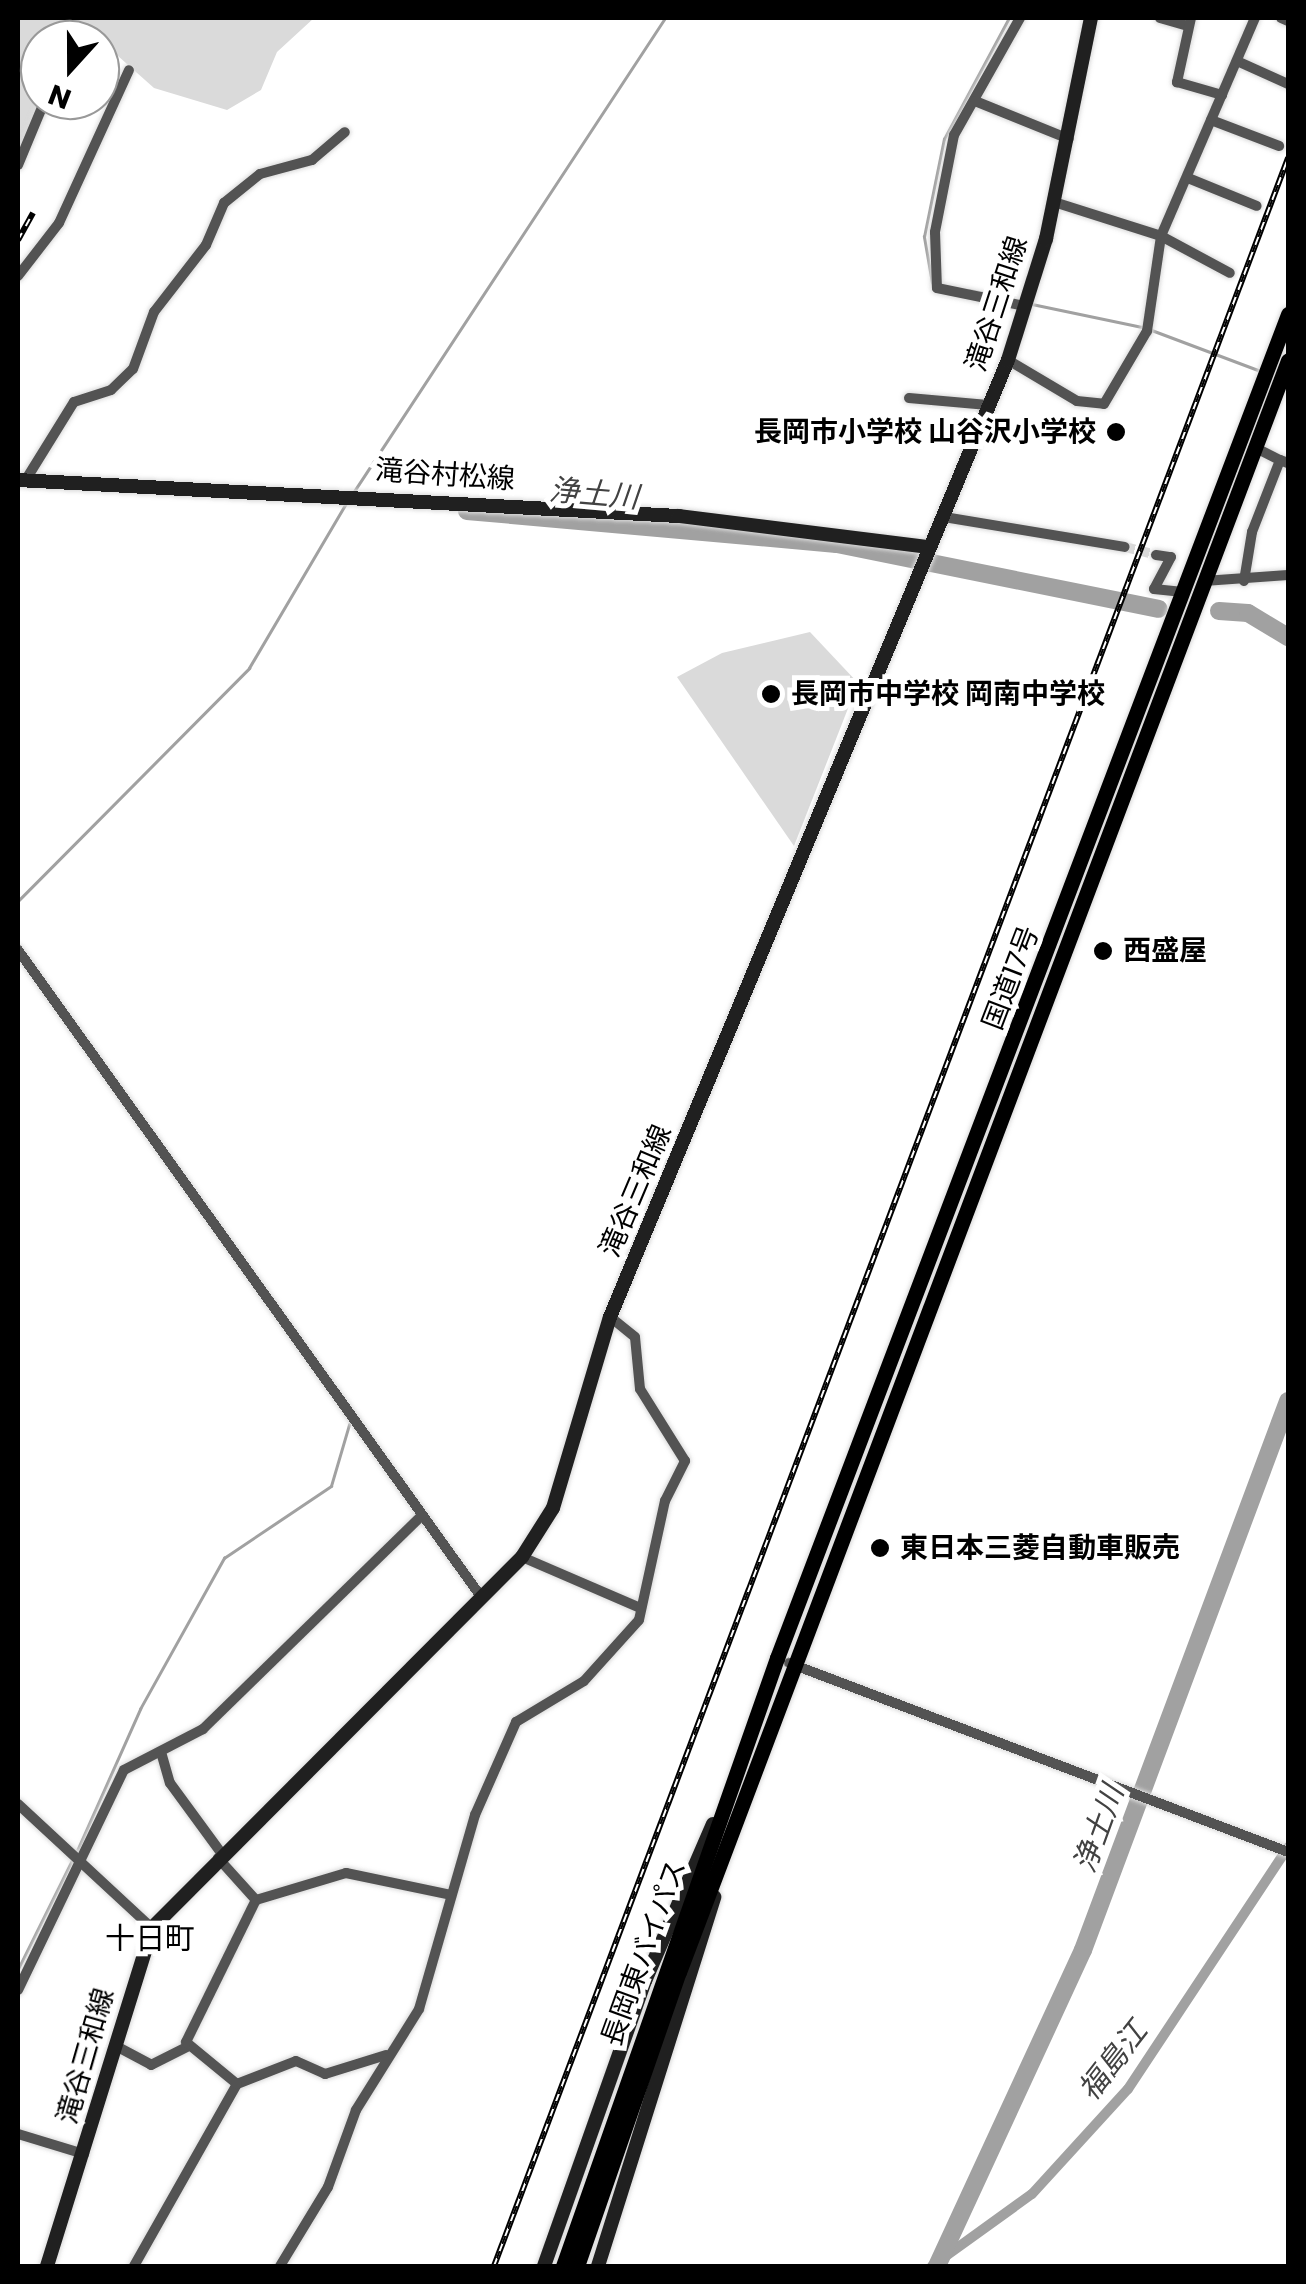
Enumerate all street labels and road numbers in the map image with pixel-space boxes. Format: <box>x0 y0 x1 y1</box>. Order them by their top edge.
street label: 滝谷三和線 <box>959 232 1035 376</box>
street label: 滝谷村松線 <box>374 453 516 497</box>
street label: 国道17号 <box>976 921 1046 1035</box>
street label: 滝谷三和線 <box>593 1120 679 1262</box>
street label: 長岡東バイパス <box>595 1855 693 2051</box>
street label: 滝谷三和線 <box>51 1984 121 2128</box>

